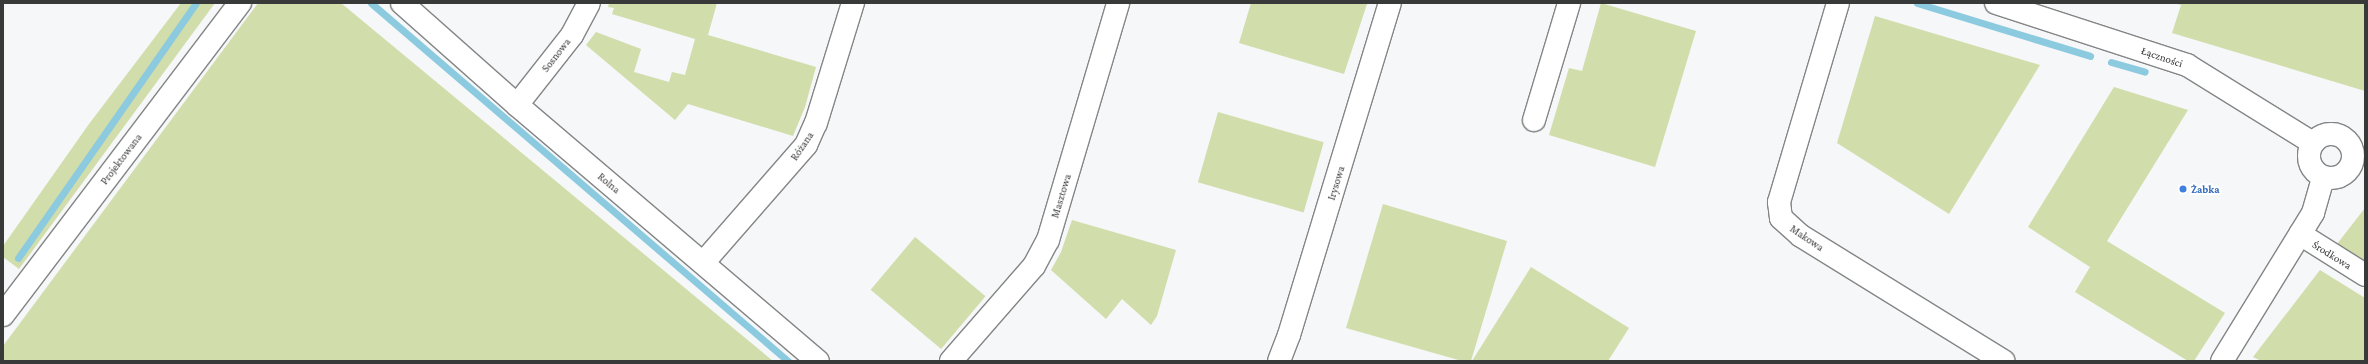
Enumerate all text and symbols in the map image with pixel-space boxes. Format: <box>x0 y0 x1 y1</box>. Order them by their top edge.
street label: Sosnowa <box>539 35 573 75</box>
street label: Łączności <box>2140 44 2184 70</box>
street label: Różana <box>788 129 816 163</box>
street label: Projektowana <box>98 131 144 187</box>
street label: Irysowa <box>1325 164 1347 202</box>
street label: Rolna <box>595 170 623 196</box>
street label: Masztowa <box>1048 172 1074 220</box>
place label: Żabka <box>2191 182 2220 196</box>
marker: Żabka <box>2178 184 2188 194</box>
street label: Makowa <box>1788 222 1826 254</box>
street label: Środkowa <box>2310 238 2354 272</box>

